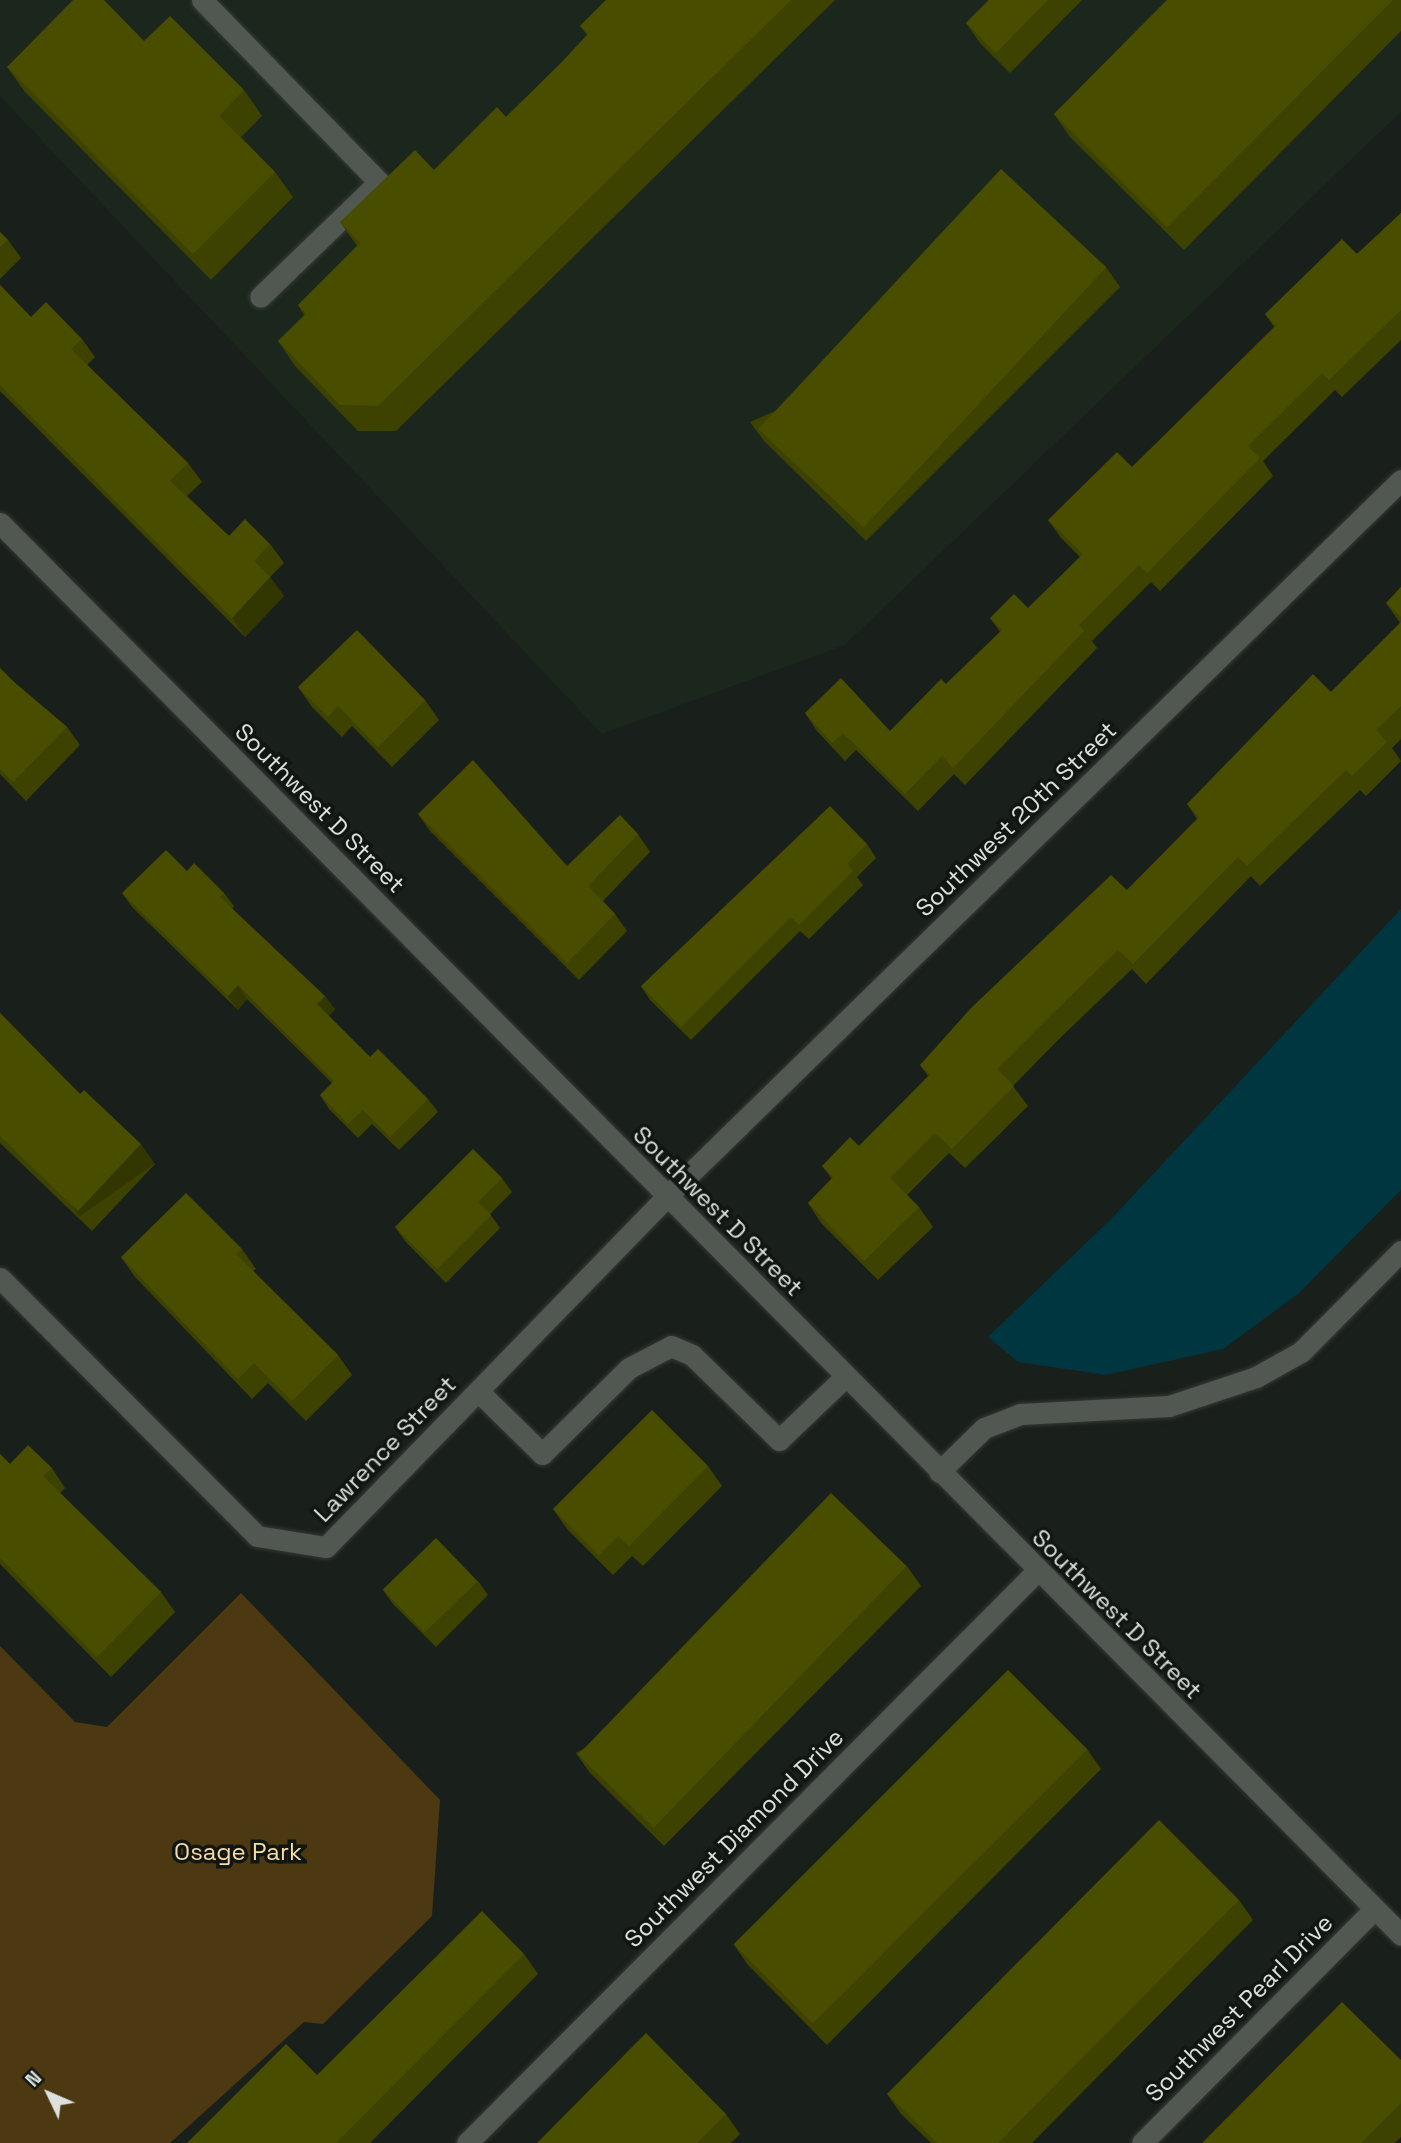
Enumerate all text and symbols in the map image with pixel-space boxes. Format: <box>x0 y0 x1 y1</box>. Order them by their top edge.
street label: Southwest 20th Street <box>910 716 1122 922</box>
street label: Southwest D Street <box>229 717 411 899</box>
street label: Southwest D Street <box>627 1120 809 1302</box>
street label: Lawrence Street <box>308 1370 462 1528</box>
street label: Southwest D Street <box>1026 1523 1208 1705</box>
street label: Southwest Diamond Drive <box>619 1723 849 1953</box>
park label: Osage Park <box>174 1838 302 1866</box>
street label: Southwest Pearl Drive <box>1139 1908 1339 2108</box>
north arrow <box>14 2059 84 2129</box>
text: N <box>20 2066 47 2092</box>

